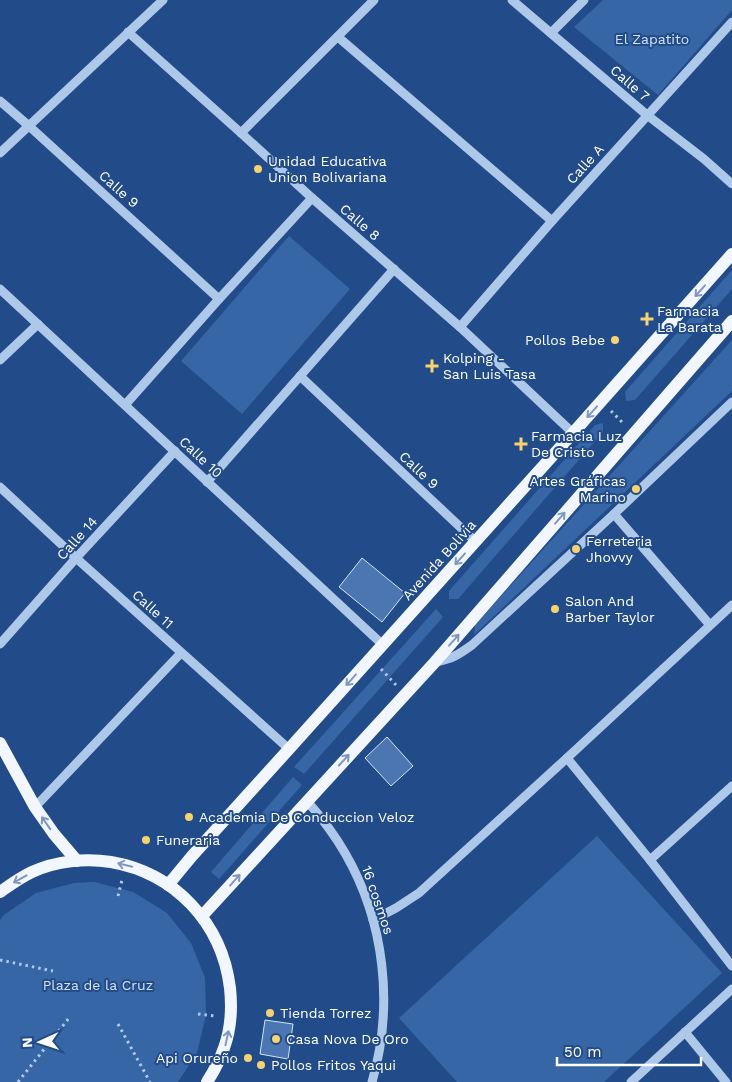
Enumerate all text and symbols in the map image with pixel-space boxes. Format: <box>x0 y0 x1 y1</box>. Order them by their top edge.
park label: El Zapatito <box>615 31 689 47</box>
street label: Calle 7 <box>607 62 653 104</box>
street label: Calle A <box>563 141 607 187</box>
place label: Unidad Educativa Union Bolivariana <box>268 153 387 185</box>
marker: Unidad Educativa Union Bolivariana <box>252 163 264 175</box>
street label: Calle 9 <box>96 167 142 211</box>
street label: Calle 8 <box>337 200 383 244</box>
one-way arrow <box>694 284 705 297</box>
place label: Farmacia La Barata <box>657 303 722 335</box>
marker: Farmacia La Barata <box>641 313 653 325</box>
place label: Pollos Bebe <box>525 332 605 348</box>
marker: Pollos Bebe <box>609 334 621 346</box>
place label: Kolping - San Luis Tasa <box>443 350 536 382</box>
marker: Kolping - San Luis Tasa <box>425 359 439 373</box>
one-way arrow <box>586 406 598 419</box>
place label: Farmacia Luz De Cristo <box>531 428 622 460</box>
street label: Calle 10 <box>176 433 226 481</box>
marker: Farmacia Luz De Cristo <box>515 438 527 450</box>
street label: Calle 9 <box>396 448 442 492</box>
place label: Artes Gráficas Marino <box>529 473 626 505</box>
marker: Artes Gráficas Marino <box>630 483 642 495</box>
one-way arrow <box>555 511 566 524</box>
street label: Calle 14 <box>53 513 101 563</box>
street label: Avenida Bolivia <box>399 517 479 603</box>
place label: Ferreteria Jhovvy <box>586 533 652 565</box>
marker: Ferreteria Jhovvy <box>570 543 582 555</box>
one-way arrow <box>454 553 466 566</box>
street label: Calle 11 <box>129 586 177 632</box>
place label: Salon And Barber Taylor <box>565 593 655 625</box>
marker: Salon And Barber Taylor <box>549 603 561 615</box>
one-way arrow <box>448 634 459 647</box>
one-way arrow <box>345 674 357 687</box>
one-way arrow <box>338 754 350 766</box>
place label: Academia De Conduccion Veloz <box>199 809 415 825</box>
marker: Academia De Conduccion Veloz <box>183 811 195 823</box>
one-way arrow <box>41 816 51 830</box>
place label: Funeraria <box>156 832 220 848</box>
marker: Funeraria <box>140 834 152 846</box>
one-way arrow <box>117 860 133 870</box>
street label: 16 cosmos <box>359 864 397 936</box>
one-way arrow <box>14 874 28 884</box>
one-way arrow <box>229 874 240 887</box>
park label: Plaza de la Cruz <box>43 977 153 993</box>
place label: Tienda Torrez <box>280 1005 372 1021</box>
marker: Tienda Torrez <box>264 1007 276 1019</box>
north arrow <box>15 1017 65 1067</box>
one-way arrow <box>222 1030 232 1046</box>
place label: Casa Nova De Oro <box>286 1031 409 1047</box>
marker: Casa Nova De Oro <box>270 1033 282 1045</box>
scale bar <box>557 1034 701 1066</box>
text: N <box>19 1037 35 1048</box>
text: 50 m <box>564 1043 601 1061</box>
place label: Api Orureño <box>156 1050 238 1066</box>
marker: Api Orureño <box>242 1052 254 1064</box>
place label: Pollos Fritos Yaqui <box>271 1057 396 1073</box>
marker: Pollos Fritos Yaqui <box>255 1059 267 1071</box>

